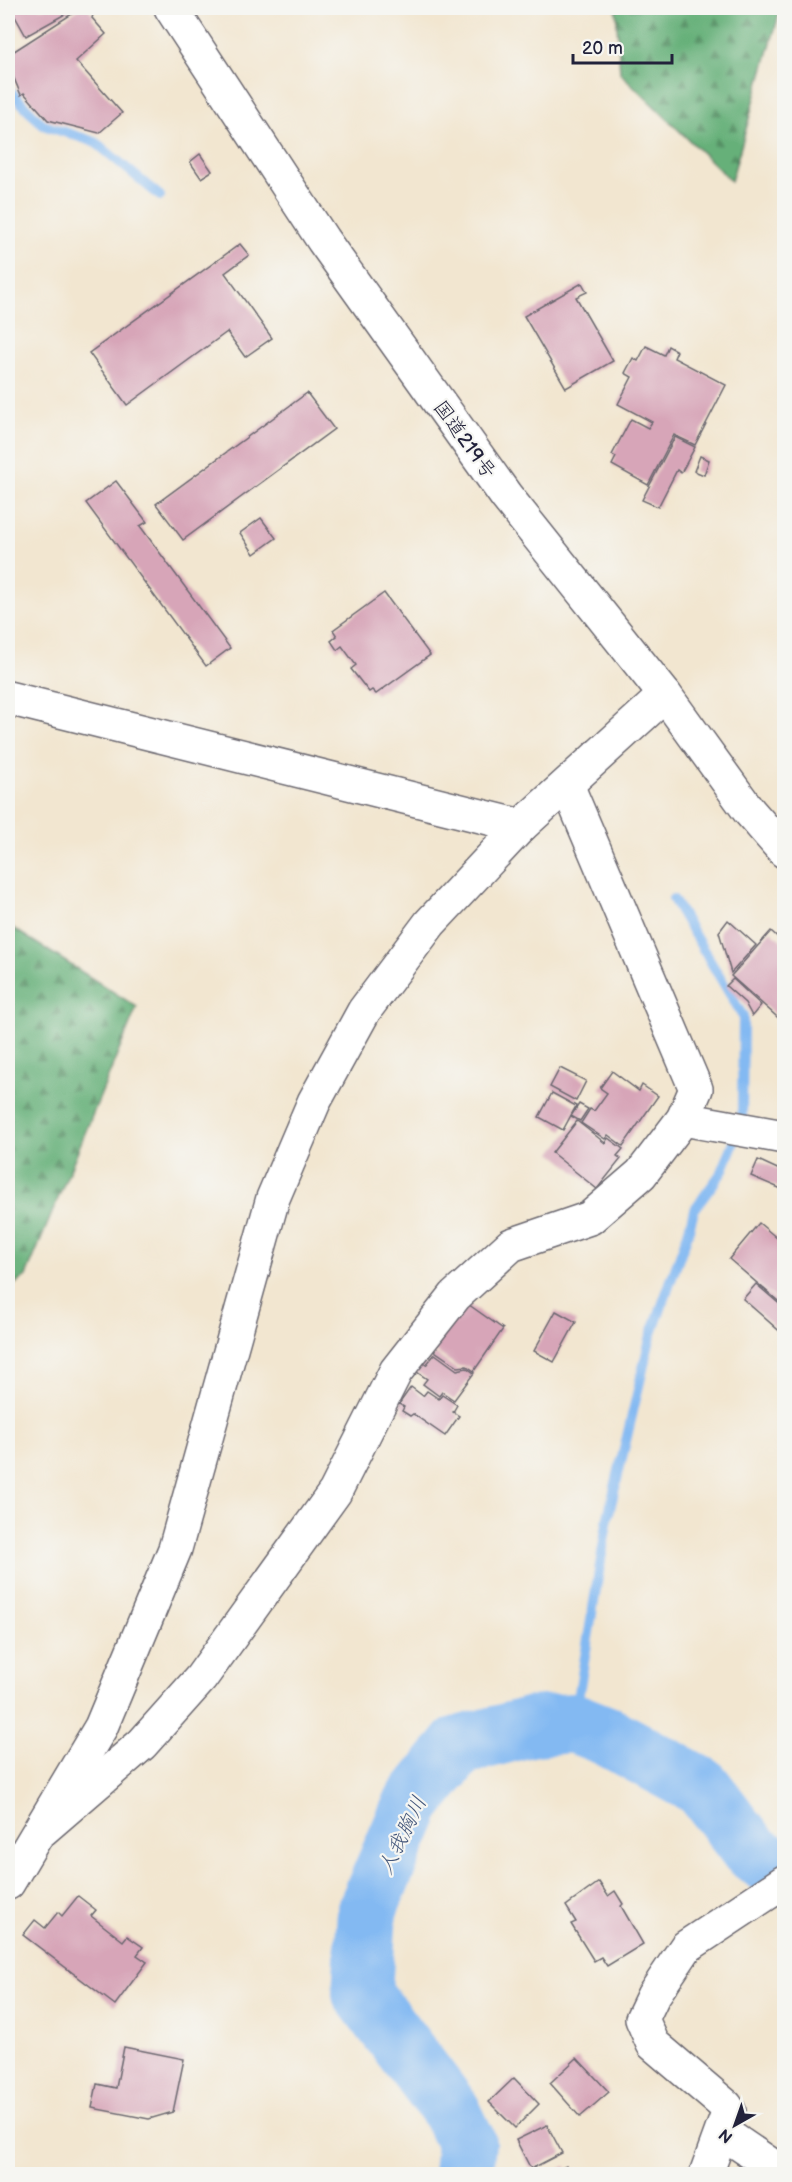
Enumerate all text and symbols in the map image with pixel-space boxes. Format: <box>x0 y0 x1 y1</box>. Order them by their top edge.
scale bar <box>573 27 672 65</box>
text: 20 m <box>582 38 623 59</box>
street label: 国道219号 <box>428 396 501 483</box>
water label: 人我胸川 <box>373 1792 432 1878</box>
north arrow <box>705 2095 765 2155</box>
text: N <box>716 2124 737 2146</box>

